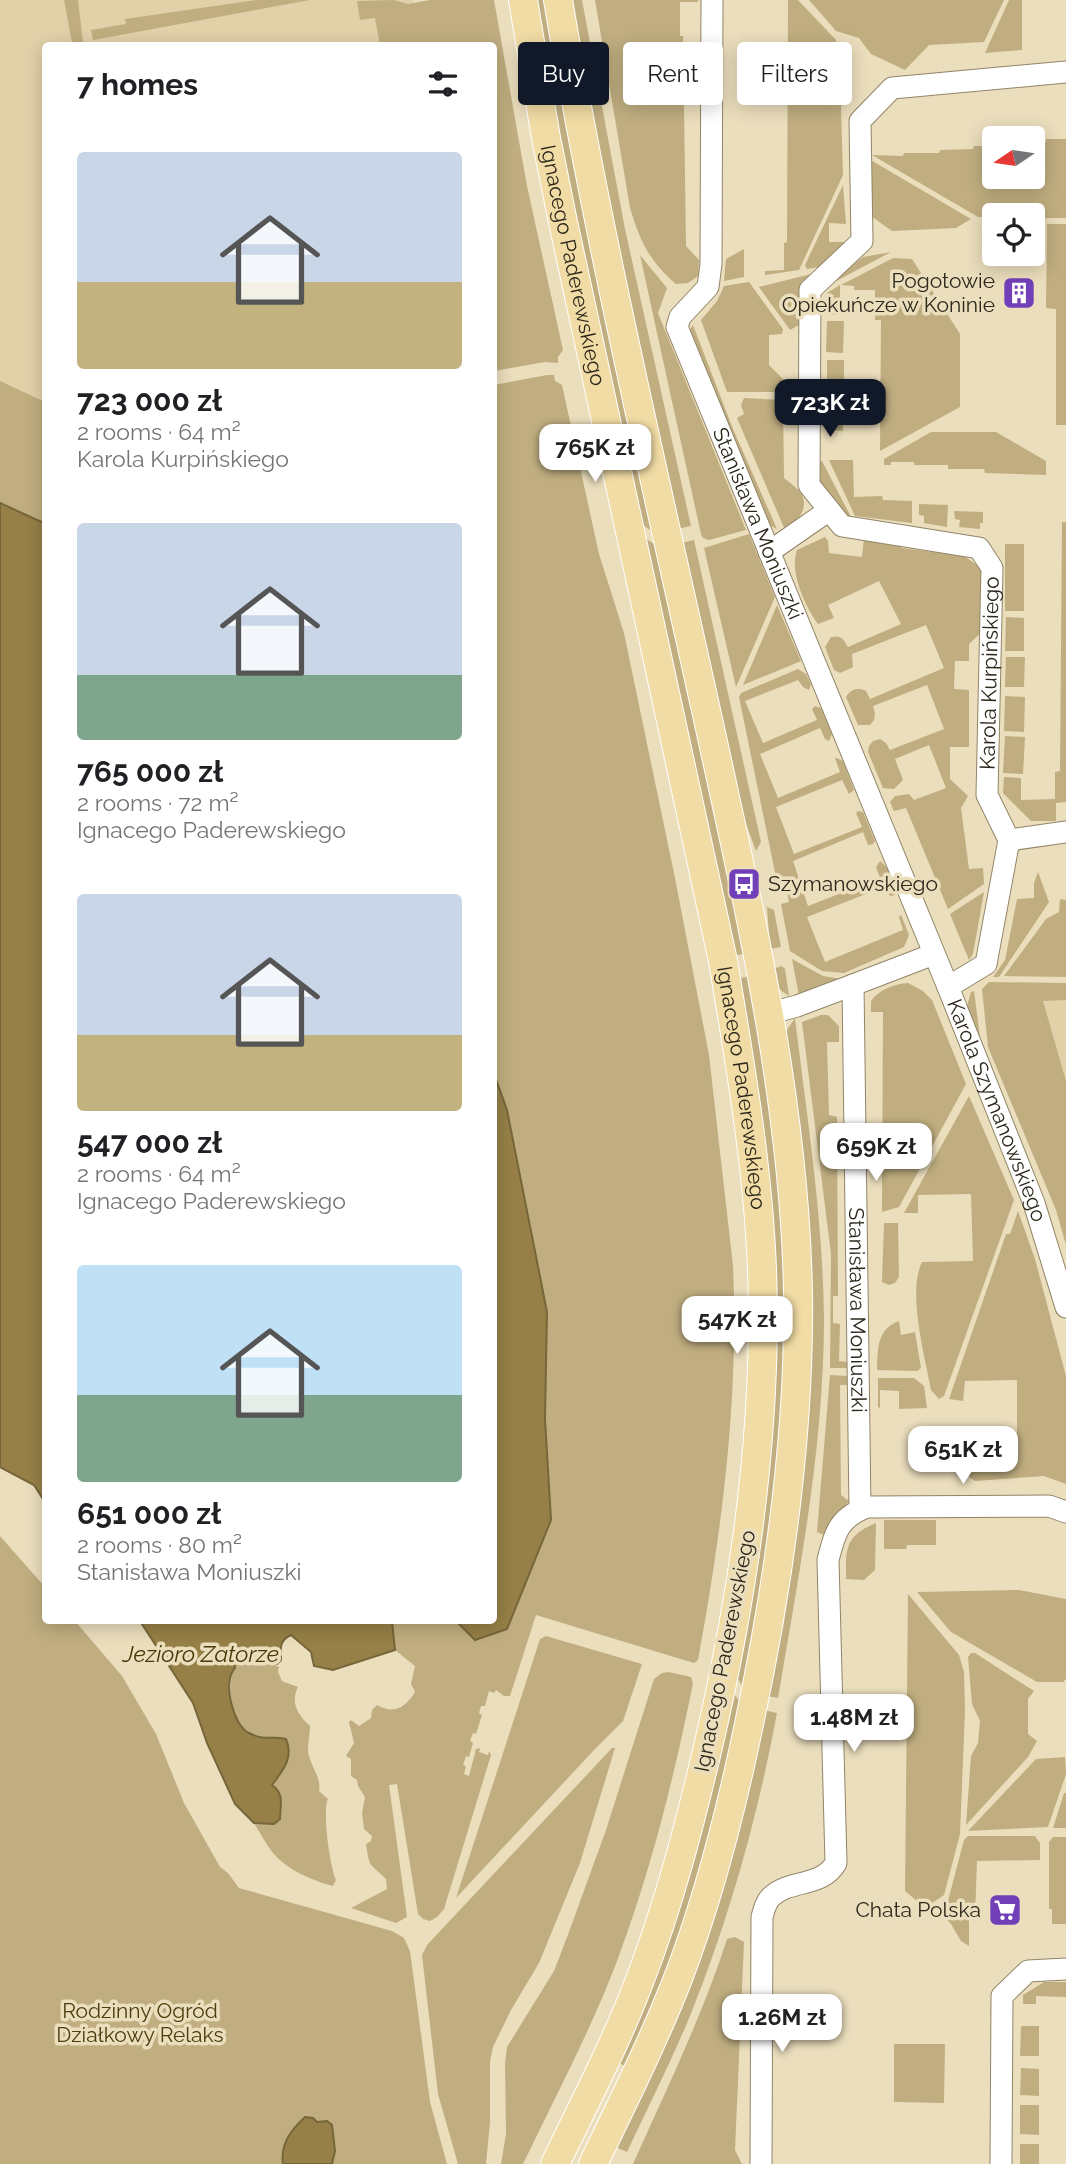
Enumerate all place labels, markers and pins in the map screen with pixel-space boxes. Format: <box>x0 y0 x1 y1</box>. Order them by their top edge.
place label: Pogotowie Opiekuńcze w Koninie <box>782 268 995 317</box>
building icon: Pogotowie Opiekuńcze w Koninie <box>1000 274 1038 312</box>
pin: 723K zł <box>765 380 895 439</box>
pin: 765K zł <box>530 424 660 484</box>
bus stop icon: Szymanowskiego <box>725 865 763 903</box>
place label: Szymanowskiego <box>768 871 938 896</box>
pin: 659K zł <box>811 1124 941 1183</box>
pin: 547K zł <box>672 1296 802 1356</box>
pin: 651K zł <box>898 1426 1028 1486</box>
pin: 1.48M zł <box>782 1694 926 1754</box>
supermarket icon: Chata Polska <box>986 1891 1024 1929</box>
place label: Chata Polska <box>855 1897 981 1922</box>
pin: 1.26M zł <box>710 1994 854 2054</box>

